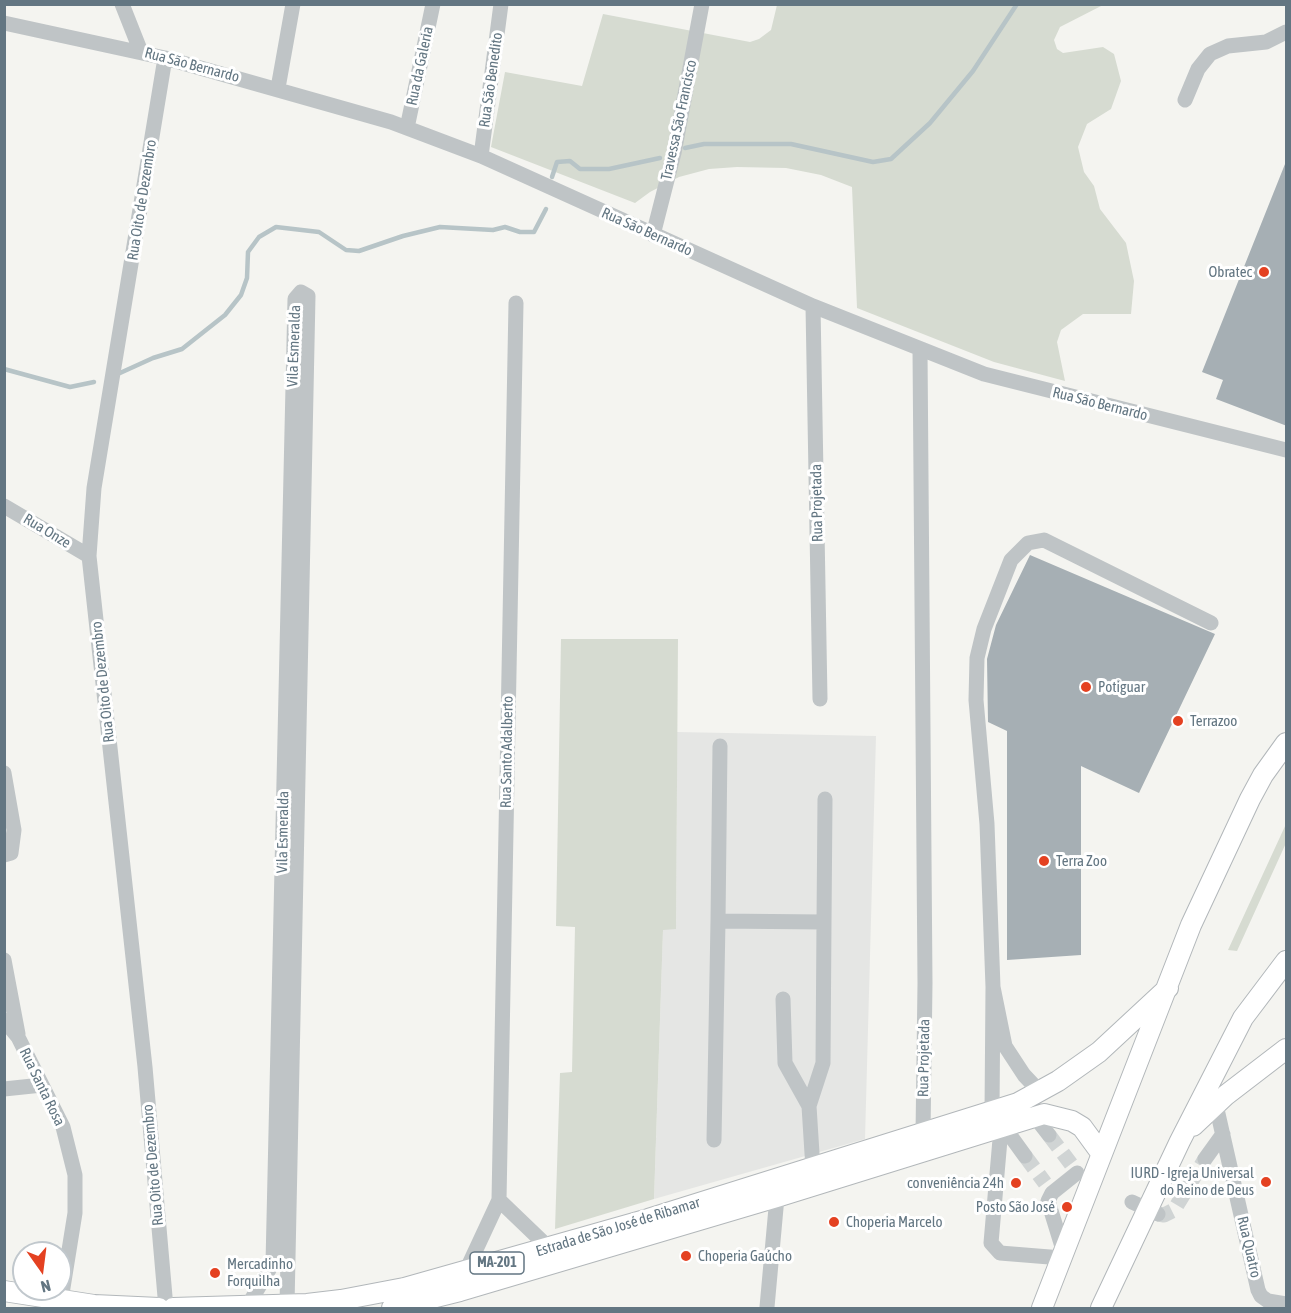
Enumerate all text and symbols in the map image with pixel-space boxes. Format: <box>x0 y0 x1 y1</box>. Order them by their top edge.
street label: Rua da Galeria <box>403 25 437 107</box>
street label: Rua São Benedito <box>475 31 507 129</box>
street label: Rua São Bernardo <box>143 44 241 86</box>
street label: Travessa São Francisco <box>657 58 701 182</box>
street label: Rua Oito de Dezembro <box>124 138 160 262</box>
street label: Rua São Bernardo <box>599 204 695 260</box>
place label: Obratec <box>1209 263 1252 281</box>
marker: Obratec <box>1257 265 1271 279</box>
street label: Vila Esmeralda <box>284 305 304 387</box>
street label: Rua São Bernardo <box>1051 383 1149 425</box>
street label: Rua Projetada <box>807 464 827 542</box>
street label: Rua Onze <box>20 510 74 552</box>
street label: Rua Oito de Dezembro <box>88 620 118 744</box>
place label: Potiguar <box>1098 678 1145 696</box>
marker: Potiguar <box>1079 680 1093 694</box>
street label: Rua Santo Adalberto <box>497 696 517 808</box>
place label: Terrazoo <box>1190 712 1237 730</box>
marker: Terrazoo <box>1171 714 1185 728</box>
street label: Vila Esmeralda <box>273 791 293 873</box>
place label: Terra Zoo <box>1056 852 1107 870</box>
marker: Terra Zoo <box>1037 854 1051 868</box>
street label: Rua Projetada <box>914 1019 934 1097</box>
street label: Rua Santa Rosa <box>15 1045 69 1129</box>
street label: Rua Oito de Dezembro <box>139 1104 167 1226</box>
place label: IURD - Igreja Universal do Reino de Deus <box>1130 1164 1254 1199</box>
place label: conveniência 24h <box>907 1174 1004 1192</box>
marker: IURD - Igreja Universal do Reino de Deus <box>1259 1175 1273 1189</box>
marker: conveniência 24h <box>1009 1176 1023 1190</box>
street label: Estrada de São José de Ribamar <box>534 1193 702 1261</box>
place label: Posto São José <box>976 1198 1055 1216</box>
marker: Posto São José <box>1060 1200 1074 1214</box>
place label: Choperia Marcelo <box>846 1213 943 1231</box>
marker: Choperia Marcelo <box>827 1215 841 1229</box>
street label: Rua Quatro <box>1233 1215 1265 1279</box>
north arrow <box>12 1241 72 1301</box>
place label: Choperia Gaúcho <box>698 1247 792 1265</box>
marker: Choperia Gaúcho <box>679 1249 693 1263</box>
road number: MA-201 <box>470 1252 524 1274</box>
place label: Mercadinho Forquilha <box>227 1255 293 1290</box>
marker: Mercadinho Forquilha <box>208 1266 222 1280</box>
text: N <box>39 1277 53 1296</box>

